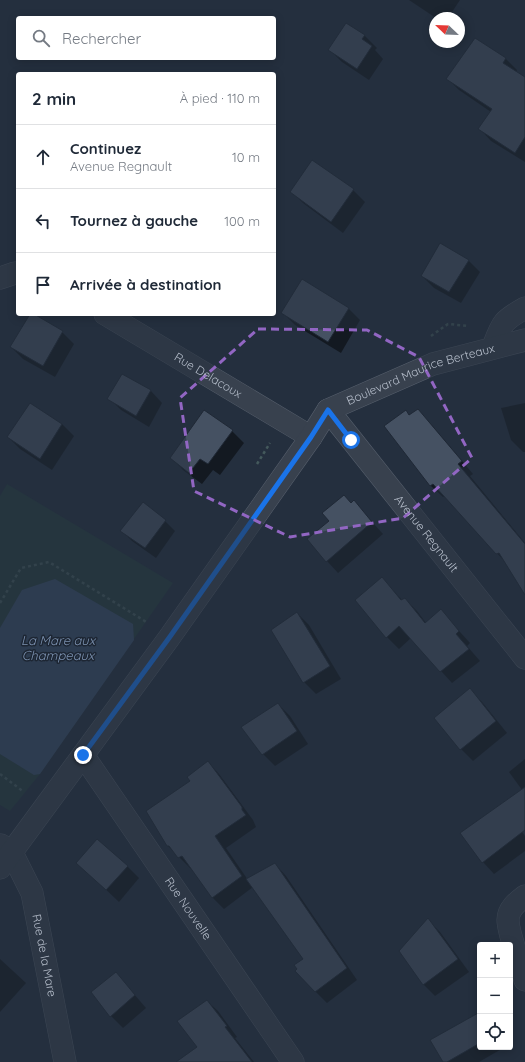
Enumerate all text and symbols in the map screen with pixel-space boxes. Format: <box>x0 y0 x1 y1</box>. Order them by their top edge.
north arrow <box>429 12 465 48</box>
search box <box>16 16 276 60</box>
icon: search <box>30 27 52 49</box>
text: Rechercher <box>62 29 141 48</box>
text: 2 min <box>32 88 76 109</box>
text: À pied · 110 m <box>180 90 260 106</box>
text: Continuez <box>70 139 141 158</box>
icon: ahead <box>32 146 54 168</box>
text: 10 m <box>232 149 260 165</box>
text: Avenue Regnault <box>70 158 172 174</box>
icon: left <box>32 210 54 232</box>
text: Tournez à gauche <box>70 211 198 230</box>
text: 100 m <box>224 213 260 229</box>
icon: arrive <box>32 274 54 296</box>
text: Arrivée à destination <box>70 275 222 294</box>
street label: Boulevard Maurice Berteaux <box>344 340 496 408</box>
street label: Rue Delacoux <box>172 349 245 401</box>
route start <box>342 431 360 449</box>
street label: Avenue Regnault <box>391 492 462 575</box>
water label: La Mare aux Champeaux <box>21 632 97 663</box>
route end <box>74 746 92 764</box>
street label: Rue Nouvelle <box>162 874 215 943</box>
street label: Rue de la Mare <box>29 913 60 998</box>
map controls <box>477 942 513 1050</box>
button: + <box>477 942 513 978</box>
button: − <box>477 978 513 1014</box>
button: locate <box>477 1014 513 1050</box>

